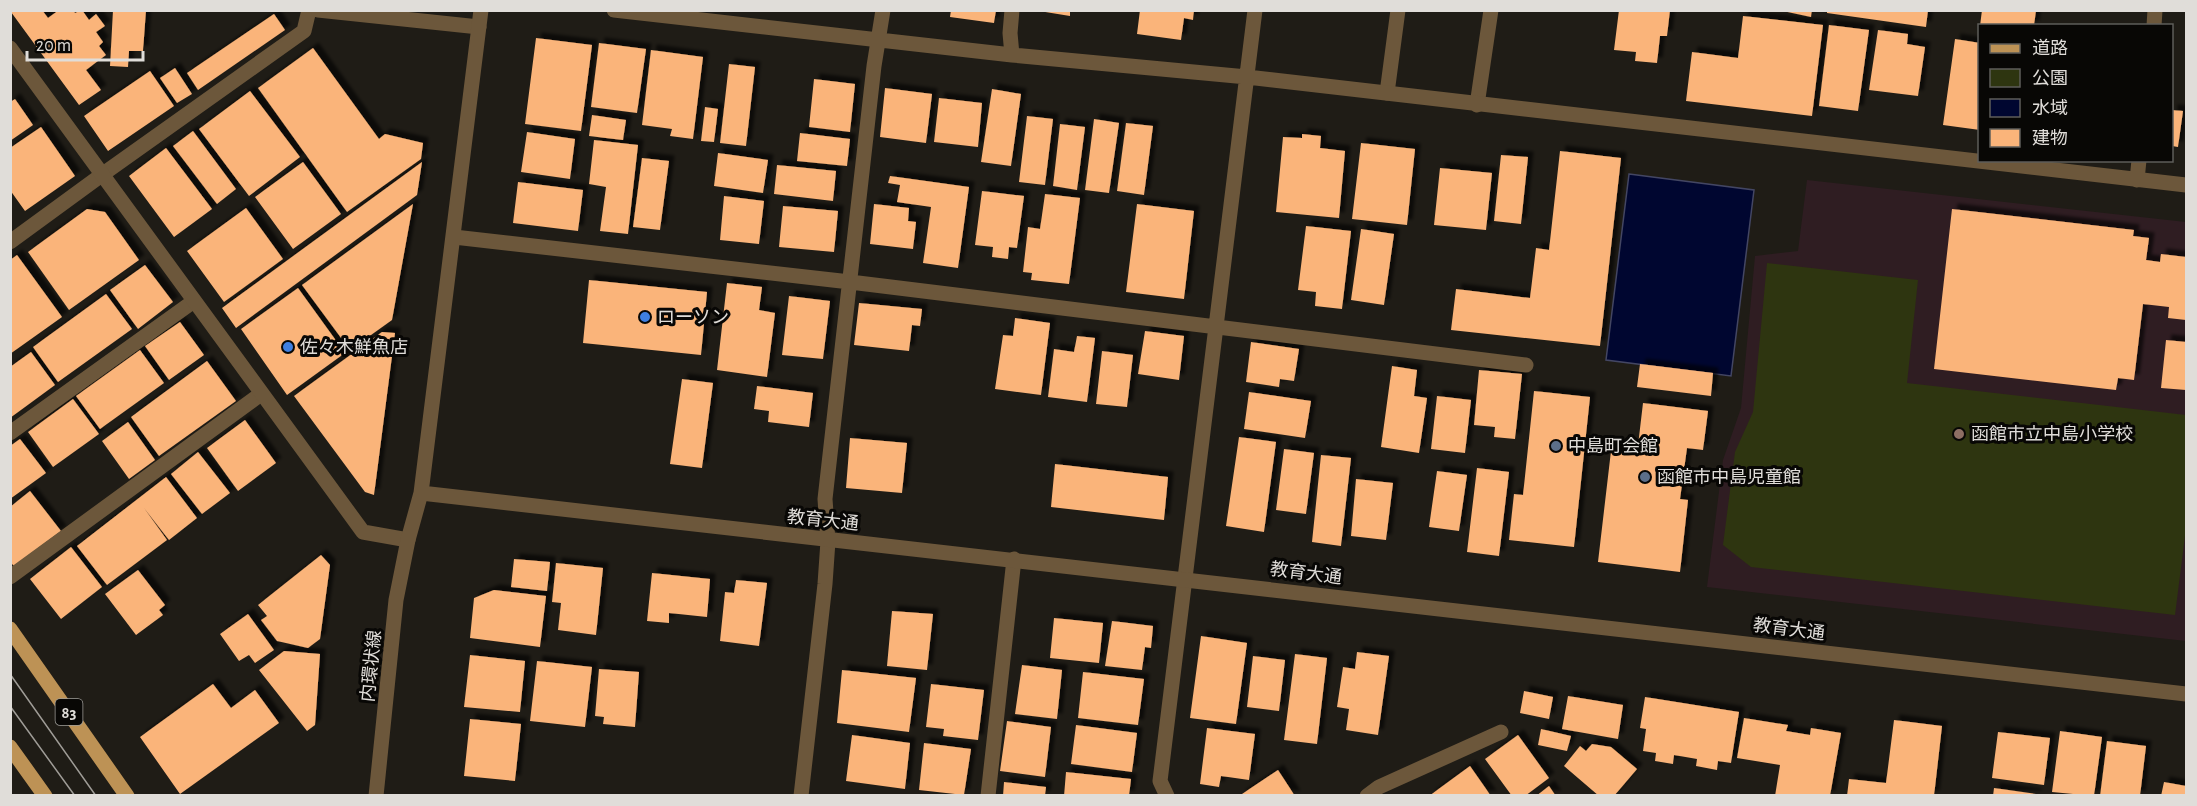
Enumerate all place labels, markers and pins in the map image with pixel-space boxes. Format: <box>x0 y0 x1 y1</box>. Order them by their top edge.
place label: ローソン <box>657 309 729 327</box>
marker: ローソン <box>638 310 652 324</box>
place label: 佐々木鮮魚店 <box>300 337 408 357</box>
marker: 佐々木鮮魚店 <box>281 340 295 354</box>
place label: 函館市立中島小学校 <box>1971 424 2133 444</box>
marker: 函館市立中島小学校 <box>1952 427 1966 441</box>
place label: 中島町会館 <box>1568 436 1658 456</box>
marker: 中島町会館 <box>1549 439 1563 453</box>
place label: 函館市中島児童館 <box>1657 467 1801 487</box>
marker: 函館市中島児童館 <box>1638 470 1652 484</box>

